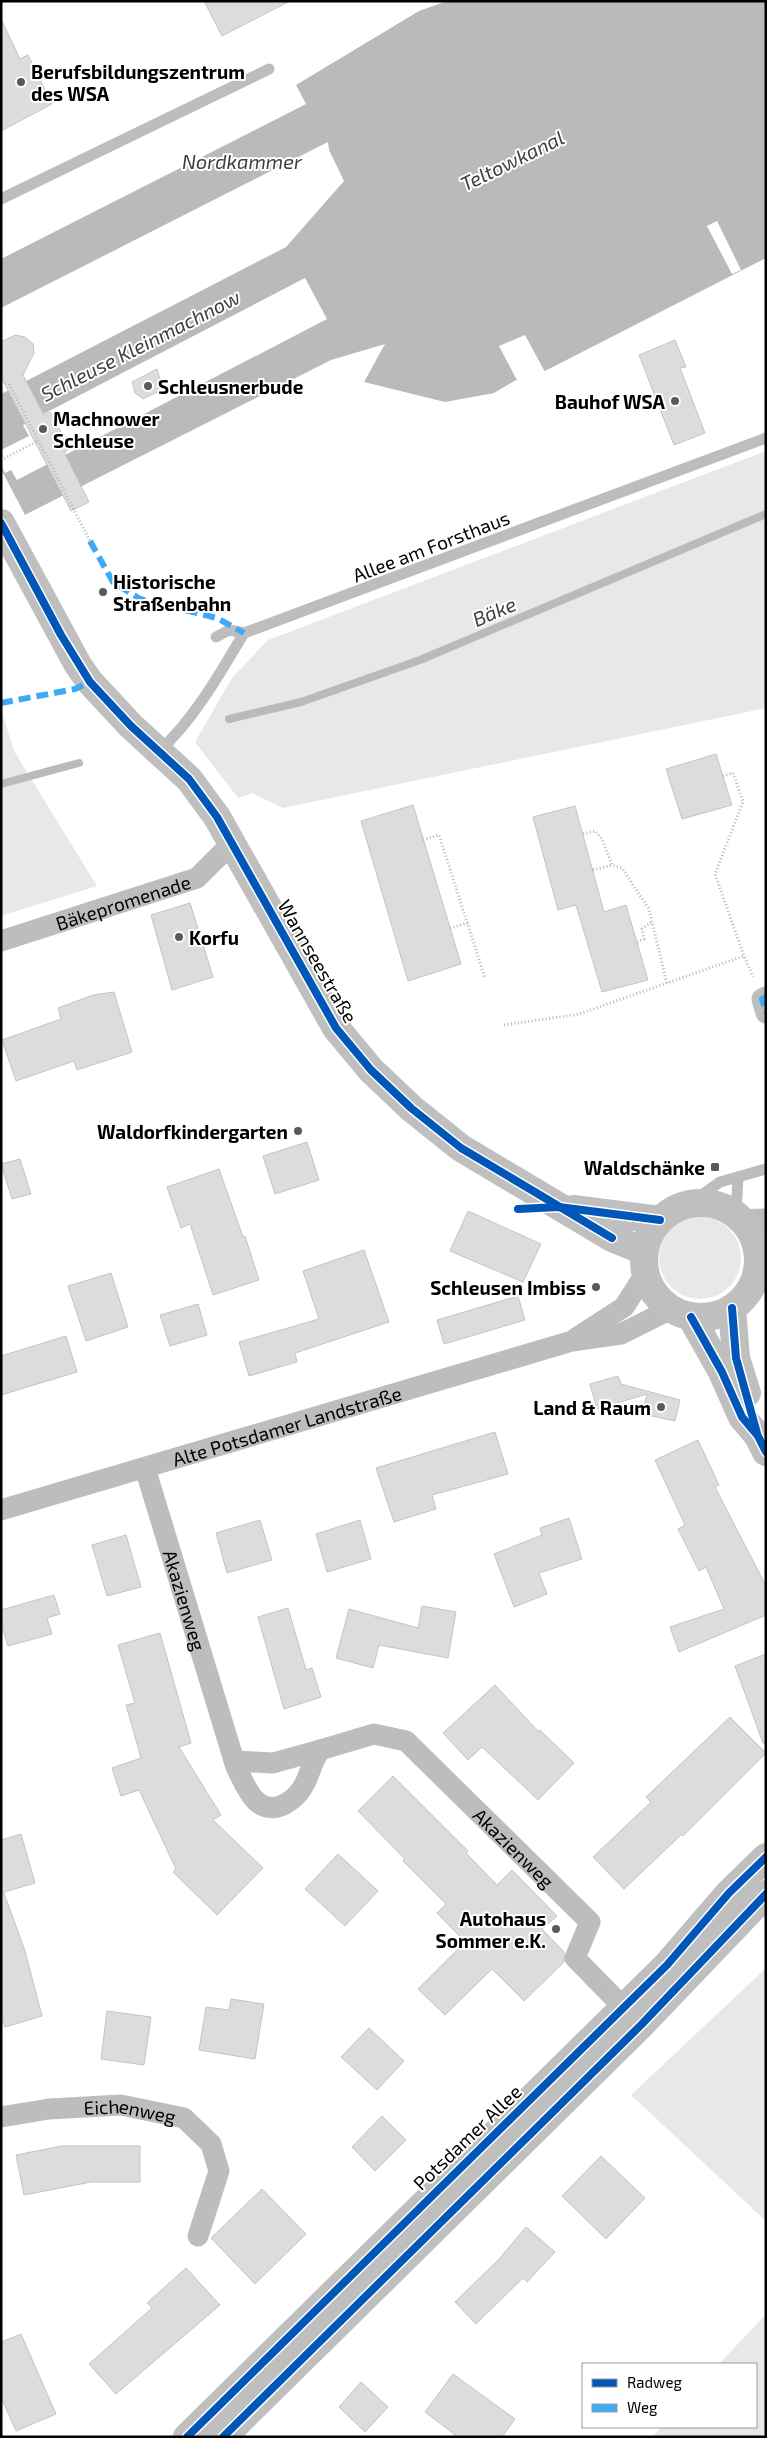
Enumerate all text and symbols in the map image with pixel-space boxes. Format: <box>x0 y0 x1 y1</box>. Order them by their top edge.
place label: Berufsbildungszentrum des WSA <box>31 60 245 105</box>
marker: Berufsbildungszentrum des WSA <box>15 76 27 88</box>
water label: Teltowkanal <box>456 125 568 195</box>
water label: Nordkammer <box>182 149 303 173</box>
water label: Schleuse Kleinmachnow <box>36 284 244 406</box>
place label: Schleusnerbude <box>158 375 304 398</box>
marker: Schleusnerbude <box>142 380 154 392</box>
place label: Bauhof WSA <box>555 390 666 413</box>
marker: Bauhof WSA <box>669 395 681 407</box>
place label: Machnower Schleuse <box>53 407 160 452</box>
marker: Machnower Schleuse <box>37 423 49 435</box>
street label: Allee am Forsthaus <box>349 505 513 587</box>
place label: Historische Straßenbahn <box>113 570 231 615</box>
marker: Historische Straßenbahn <box>97 586 109 598</box>
water label: Bäke <box>469 591 520 631</box>
street label: Bäkepromenade <box>52 869 193 934</box>
street label: Wannseestraße <box>273 895 363 1027</box>
place label: Korfu <box>189 926 239 949</box>
marker: Korfu <box>173 931 185 943</box>
place label: Waldorfkindergarten <box>97 1120 288 1143</box>
marker: Waldorfkindergarten <box>292 1125 304 1137</box>
place label: Waldschänke <box>584 1156 705 1179</box>
marker: Waldschänke <box>709 1161 721 1173</box>
place label: Schleusen Imbiss <box>430 1276 586 1299</box>
marker: Schleusen Imbiss <box>590 1281 602 1293</box>
street label: Alte Potsdamer Landstraße <box>170 1381 404 1470</box>
place label: Land & Raum <box>533 1396 651 1419</box>
marker: Land & Raum <box>655 1401 667 1413</box>
street label: Akazienweg <box>159 1547 211 1654</box>
street label: Akazienweg <box>469 1803 560 1892</box>
place label: Autohaus Sommer e.K. <box>436 1907 546 1952</box>
marker: Autohaus Sommer e.K. <box>550 1923 562 1935</box>
street label: Potsdamer Allee <box>408 2080 526 2194</box>
street label: Eichenweg <box>83 2093 178 2128</box>
legend <box>582 2363 757 2428</box>
text: Radweg <box>627 2373 682 2391</box>
text: Weg <box>627 2398 658 2416</box>

